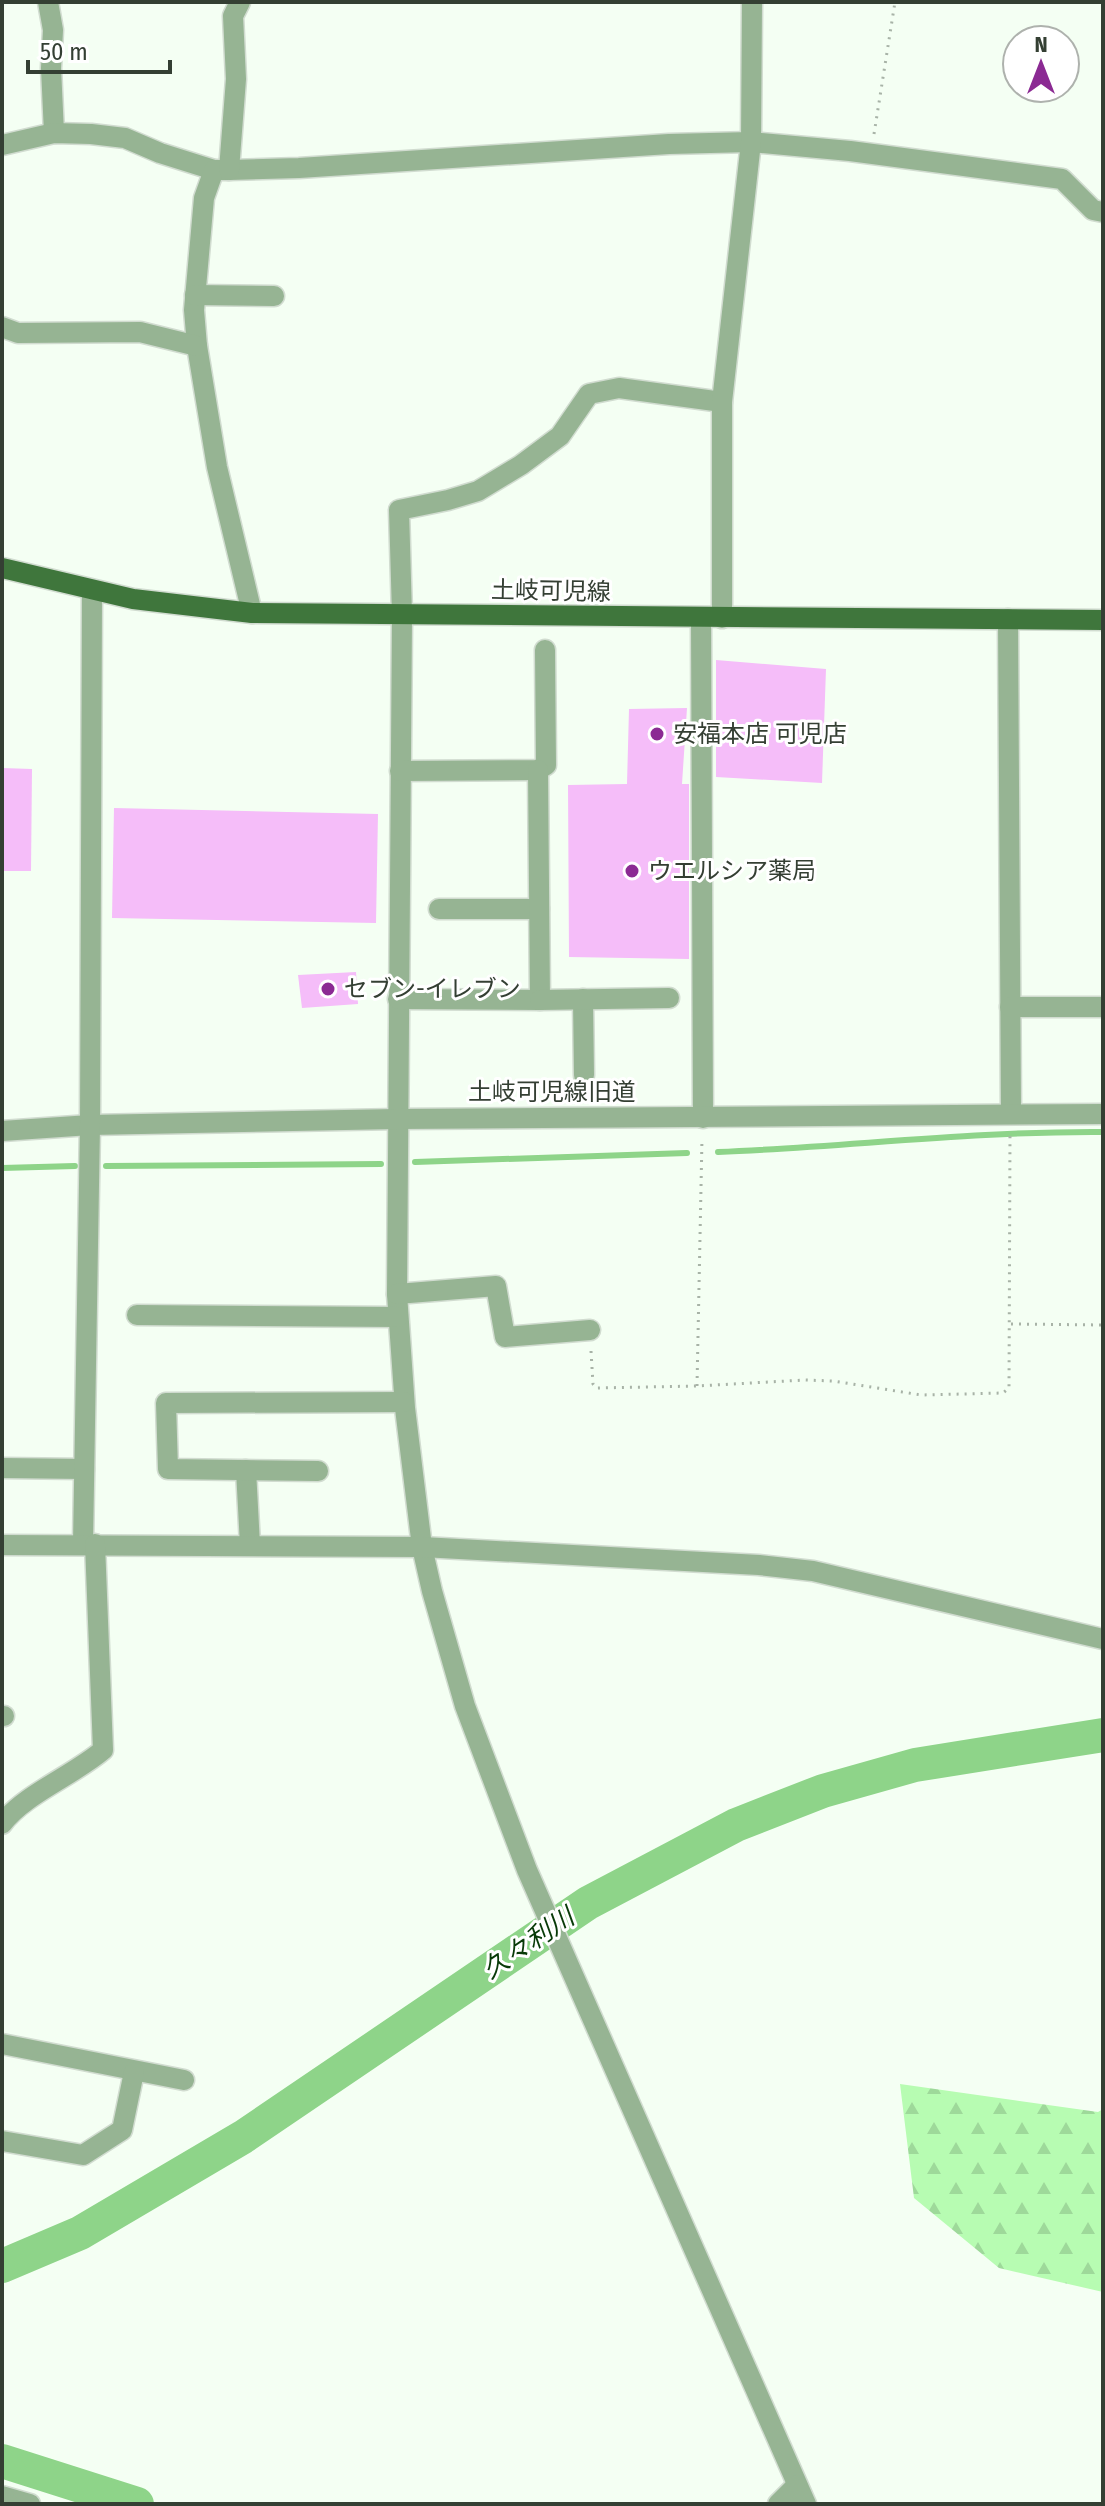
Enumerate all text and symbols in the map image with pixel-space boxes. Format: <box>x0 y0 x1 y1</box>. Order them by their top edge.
scale bar <box>28 24 170 74</box>
north arrow <box>1001 24 1081 104</box>
text: N <box>1034 31 1048 58</box>
text: 50 m <box>40 38 88 66</box>
street label: 土岐可児線 <box>491 576 611 606</box>
place label: 安福本店 可児店 <box>673 720 847 748</box>
marker: 安福本店 可児店 <box>648 725 666 743</box>
place label: ウエルシア薬局 <box>648 857 816 885</box>
marker: ウエルシア薬局 <box>623 862 641 880</box>
place label: セブン-イレブン <box>344 975 521 1003</box>
marker: セブン-イレブン <box>319 980 337 998</box>
street label: 土岐可児線旧道 <box>468 1078 636 1106</box>
water label: 久々利川 <box>476 1900 583 1985</box>

